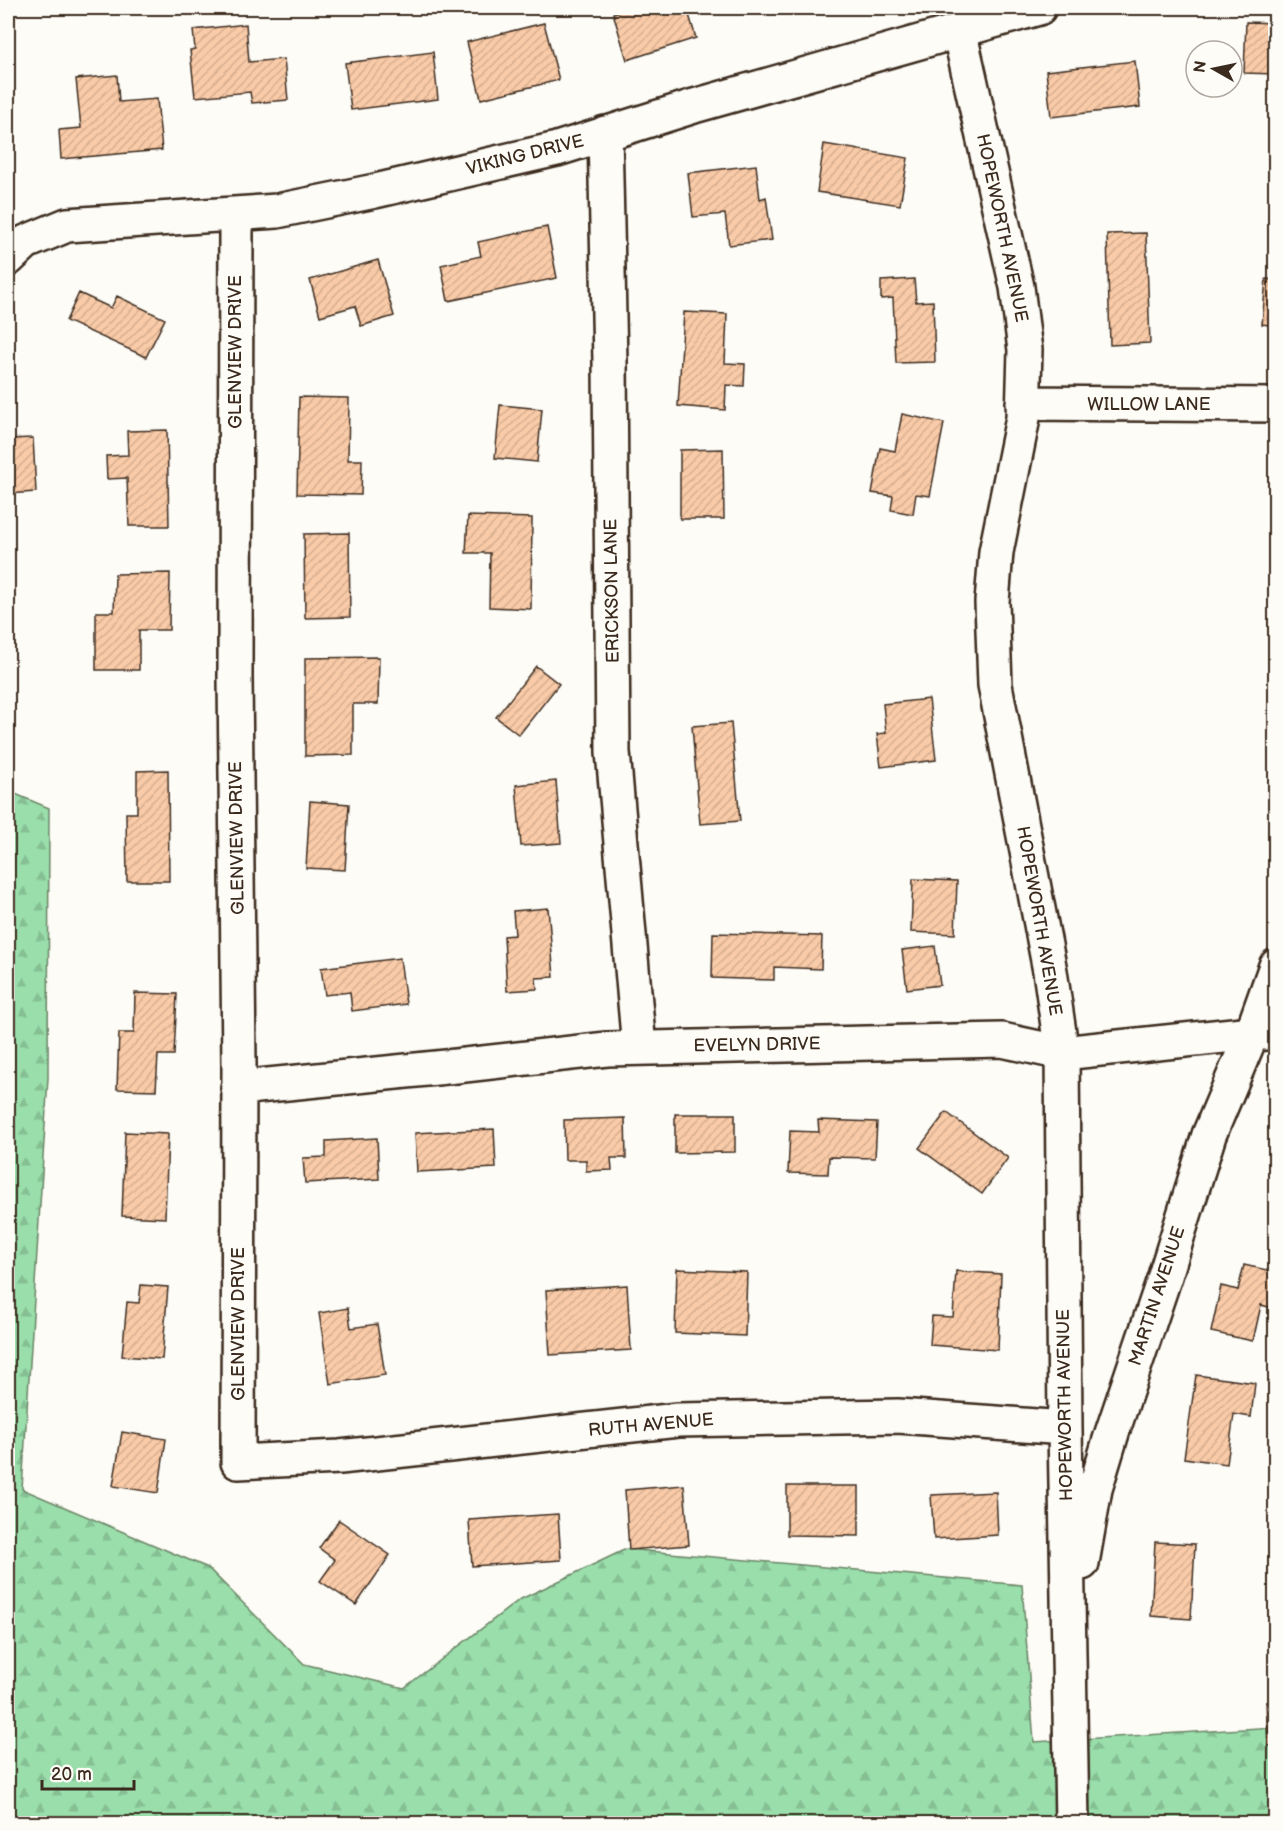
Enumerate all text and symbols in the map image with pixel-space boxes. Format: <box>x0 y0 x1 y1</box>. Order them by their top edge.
north arrow <box>1184 39 1244 99</box>
text: N <box>1190 59 1211 74</box>
street label: VIKING DRIVE <box>464 130 586 180</box>
street label: HOPEWORTH AVENUE <box>972 132 1032 324</box>
street label: GLENVIEW DRIVE <box>225 275 246 429</box>
street label: WILLOW LANE <box>1087 394 1211 415</box>
street label: ERICKSON LANE <box>600 518 624 663</box>
street label: GLENVIEW DRIVE <box>225 761 249 915</box>
street label: HOPEWORTH AVENUE <box>1012 825 1066 1018</box>
street label: EVELYN DRIVE <box>693 1033 821 1057</box>
street label: MARTIN AVENUE <box>1125 1224 1189 1368</box>
street label: GLENVIEW DRIVE <box>228 1247 249 1401</box>
street label: HOPEWORTH AVENUE <box>1053 1309 1077 1501</box>
street label: RUTH AVENUE <box>587 1409 715 1441</box>
scale bar <box>42 1753 134 1791</box>
text: 20 m <box>51 1764 92 1785</box>

